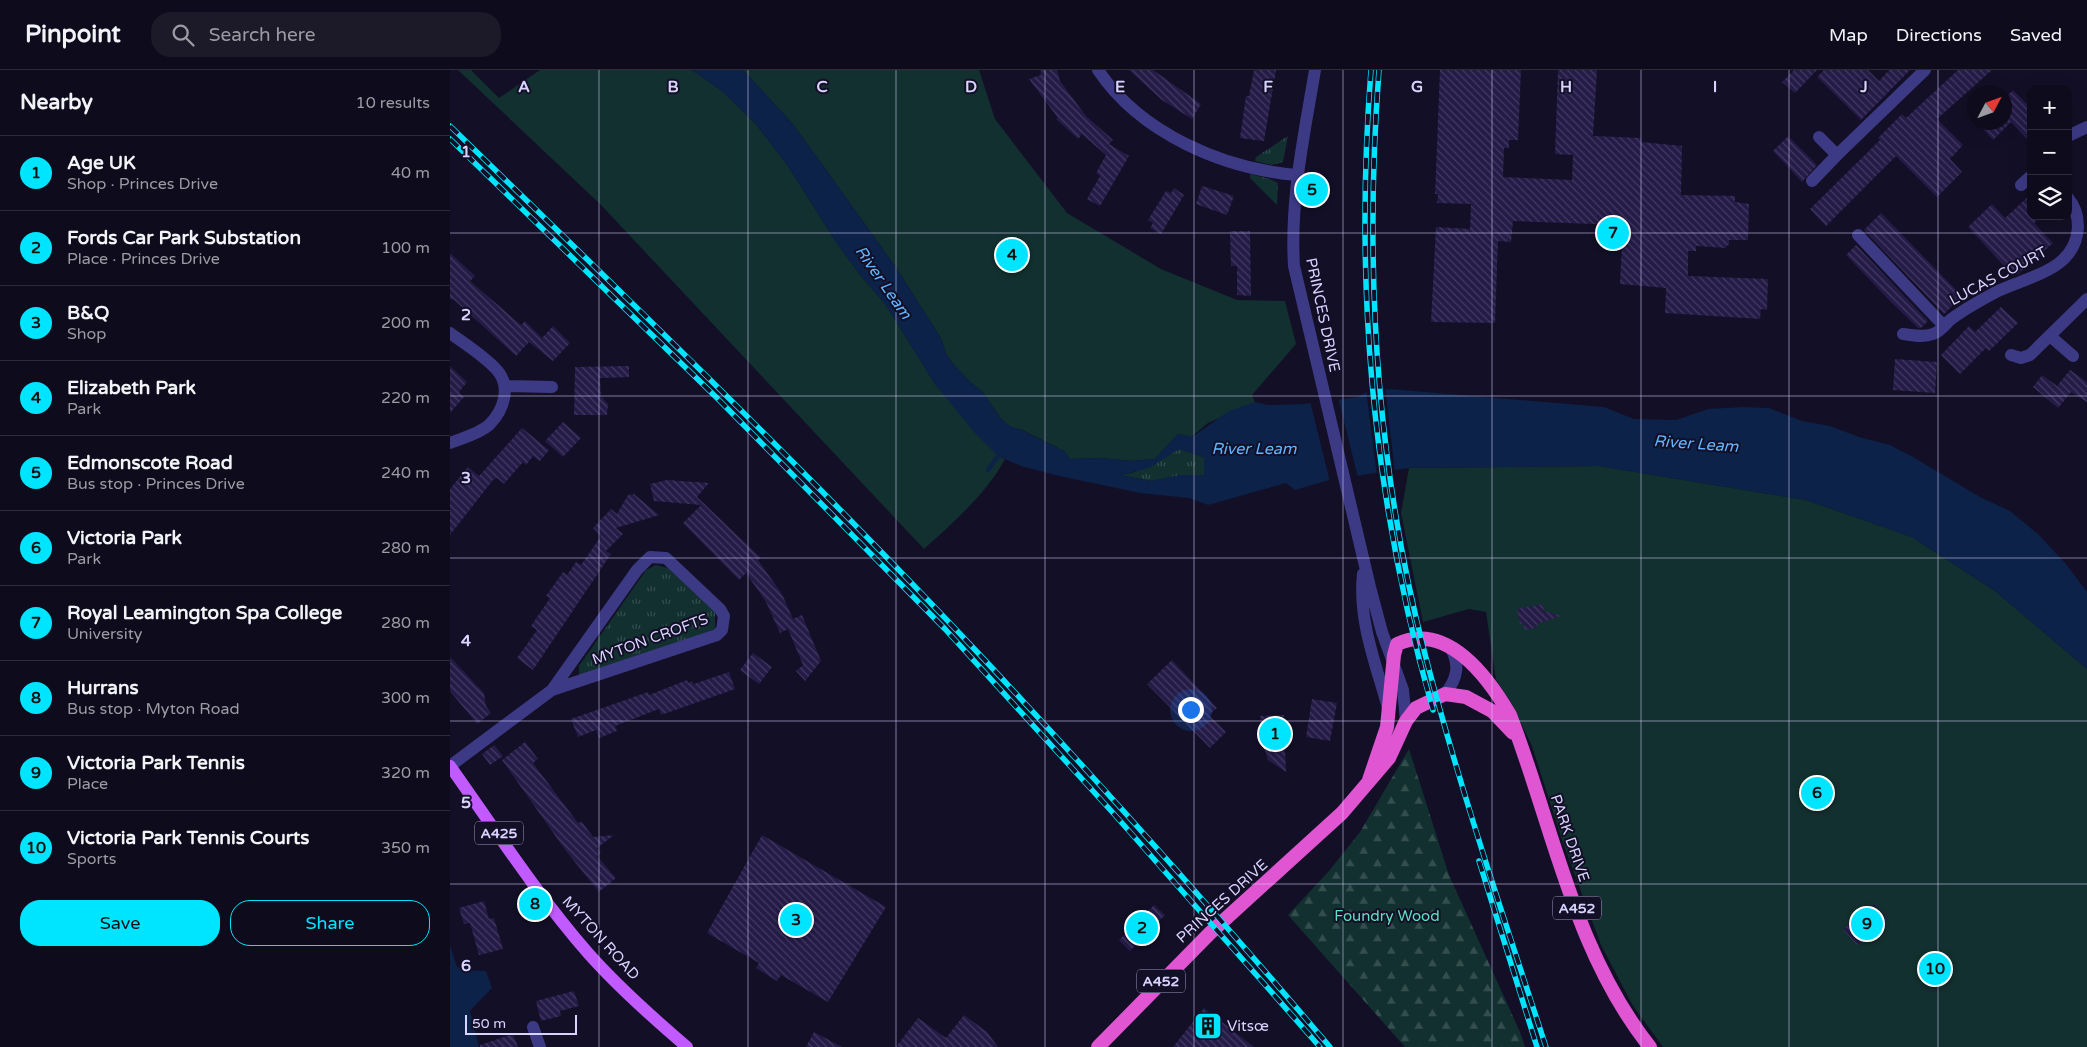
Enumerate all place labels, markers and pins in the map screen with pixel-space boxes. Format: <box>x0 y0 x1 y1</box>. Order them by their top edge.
pin: 5 <box>1296 171 1328 209</box>
pin: 7 <box>1597 214 1629 252</box>
pin: 4 <box>996 236 1028 274</box>
pin: 1 <box>1259 715 1291 753</box>
pin: 6 <box>1801 774 1833 812</box>
pin: 8 <box>519 885 551 923</box>
pin: 3 <box>780 901 812 939</box>
pin: 9 <box>1851 905 1883 943</box>
pin: 2 <box>1126 909 1158 947</box>
pin: 10 <box>1919 950 1951 988</box>
building icon: Vitsœ <box>1193 1011 1223 1041</box>
place label: Vitsœ <box>1227 1017 1269 1035</box>

